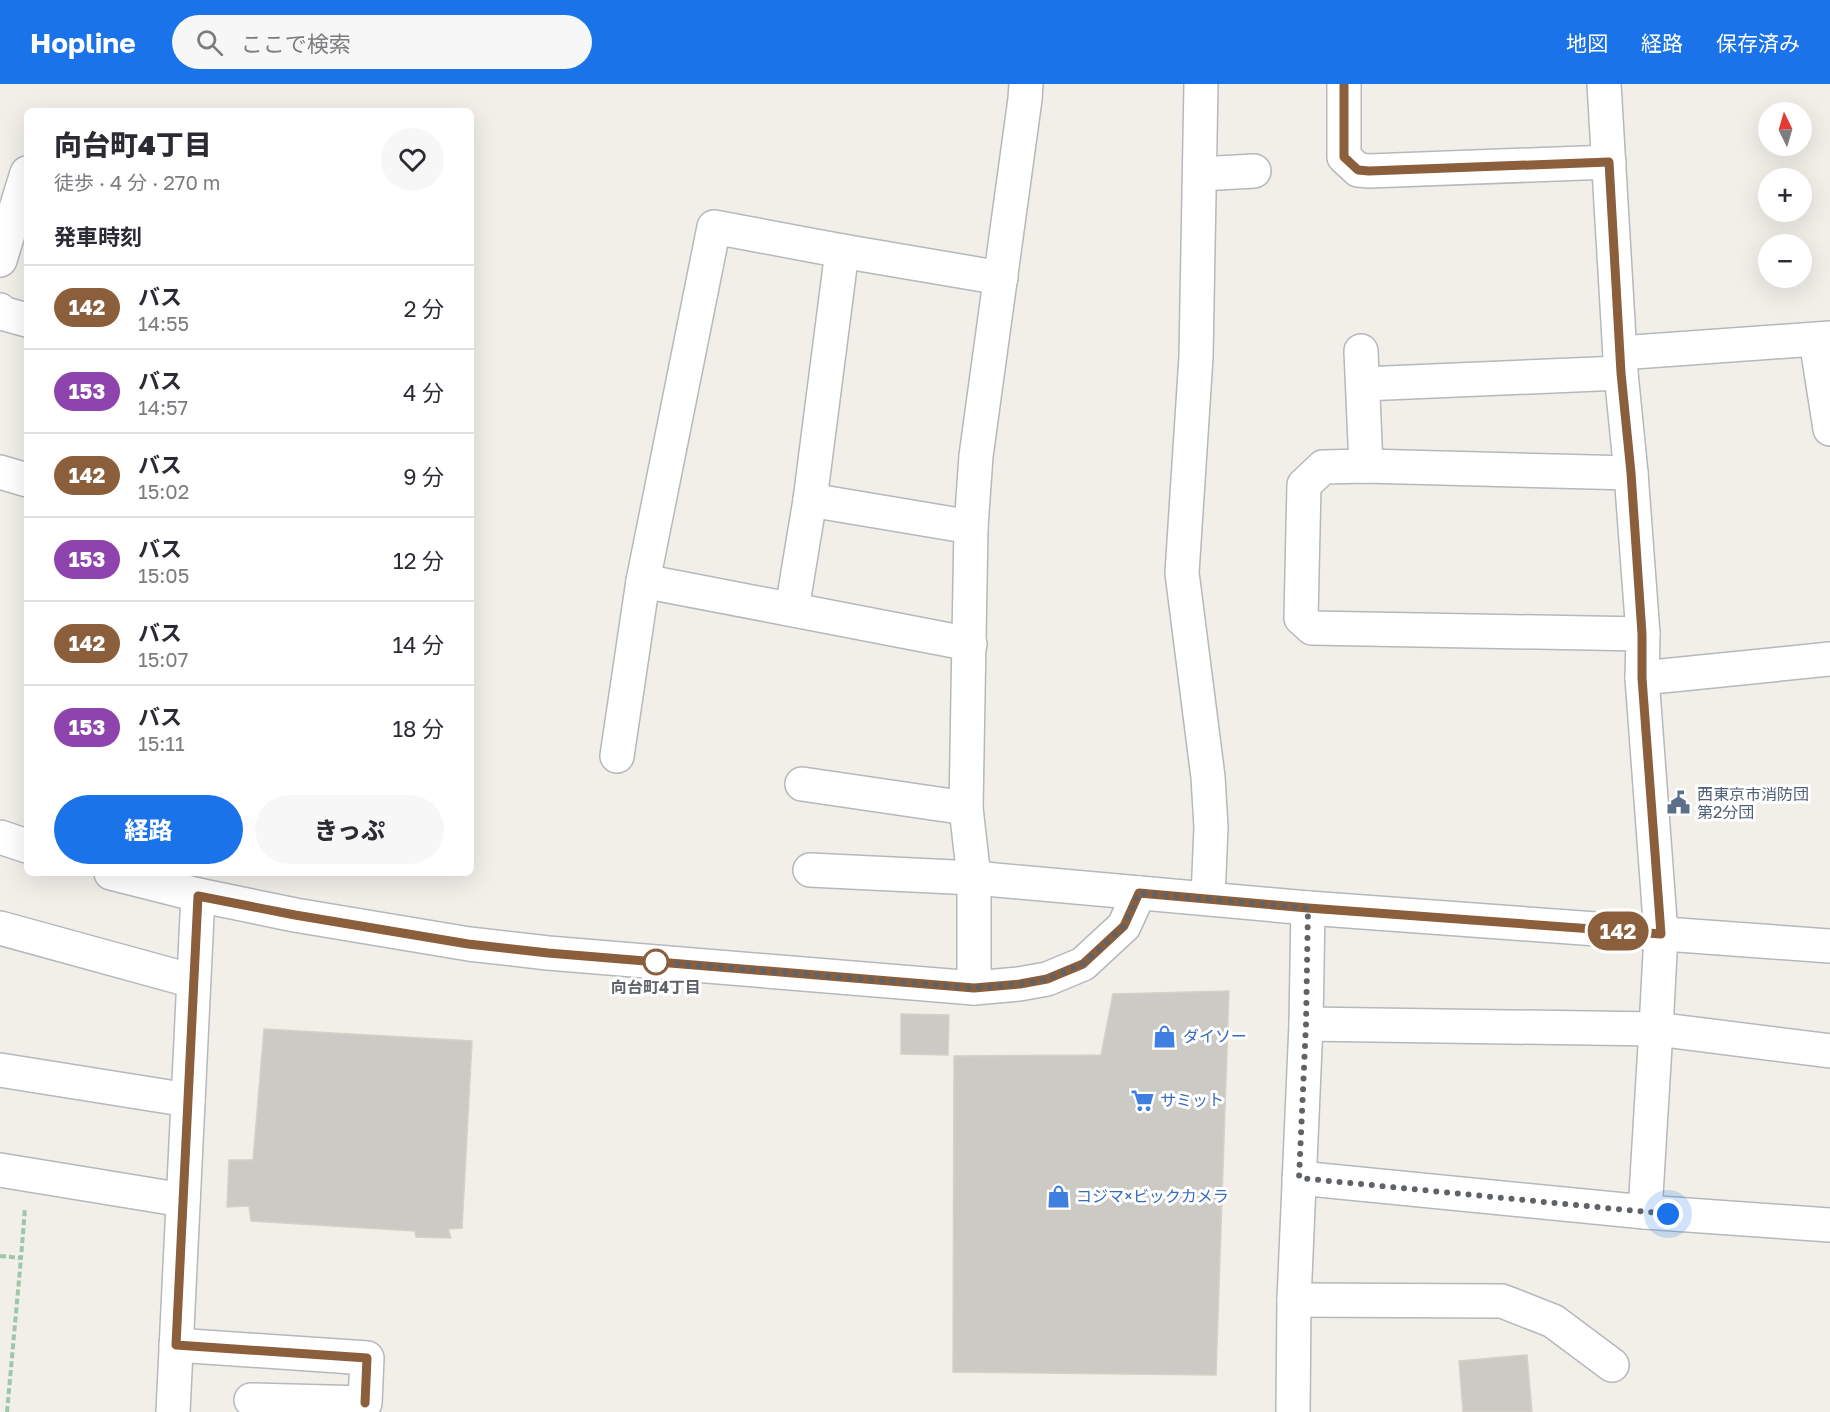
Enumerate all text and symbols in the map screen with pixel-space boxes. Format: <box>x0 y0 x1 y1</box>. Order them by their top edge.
search box <box>172 15 592 69</box>
text: Hopline <box>30 26 136 59</box>
icon: search <box>193 26 226 59</box>
text: ここで検索 <box>241 30 351 57</box>
text: 地図 <box>1566 30 1608 56</box>
text: 経路 <box>1641 30 1683 56</box>
text: 保存済み <box>1716 30 1800 56</box>
north arrow <box>1758 102 1812 156</box>
map controls <box>1758 102 1812 288</box>
text: 向台町4丁目 <box>54 128 212 161</box>
button: heart <box>381 128 444 191</box>
button: + <box>1758 168 1812 222</box>
text: 徒歩 · 4 分 · 270 m <box>54 170 221 194</box>
text: 発車時刻 <box>54 223 142 250</box>
button: − <box>1758 234 1812 288</box>
text: バス <box>138 283 182 310</box>
text: 142 <box>69 294 105 320</box>
text: 2 分 <box>404 295 444 322</box>
text: 14:55 <box>138 311 189 335</box>
text: バス <box>138 367 182 394</box>
text: 153 <box>69 378 105 404</box>
text: 4 分 <box>403 379 444 406</box>
text: 14:57 <box>138 395 188 419</box>
text: バス <box>138 451 182 478</box>
text: 142 <box>69 462 105 488</box>
text: 9 分 <box>403 463 444 490</box>
text: 15:02 <box>138 479 189 503</box>
text: バス <box>138 535 182 562</box>
text: 153 <box>69 546 105 572</box>
text: 12 分 <box>393 547 444 574</box>
text: 15:05 <box>138 563 189 587</box>
text: バス <box>138 619 182 646</box>
text: 142 <box>69 630 105 656</box>
text: 14 分 <box>392 631 444 658</box>
text: 15:07 <box>138 647 188 671</box>
text: バス <box>138 703 182 730</box>
text: 153 <box>69 714 105 740</box>
text: 18 分 <box>392 715 444 742</box>
text: 15:11 <box>138 731 185 755</box>
place label: 西東京市消防団 第2分団 <box>1697 784 1809 822</box>
public building icon: 西東京市消防団 第2分団 <box>1666 790 1692 816</box>
button: 経路 <box>54 795 243 864</box>
button: きっぷ <box>255 795 444 864</box>
line badge: 142 <box>1584 912 1652 950</box>
text: 142 <box>1600 918 1636 944</box>
marker: 向台町4丁目 <box>643 949 669 975</box>
place label: 向台町4丁目 <box>611 977 701 997</box>
shop icon: ダイソー <box>1152 1023 1178 1049</box>
place label: ダイソー <box>1183 1026 1247 1046</box>
supermarket icon: サミット <box>1129 1087 1155 1113</box>
place label: サミット <box>1160 1090 1224 1110</box>
shop icon: コジマ×ビックカメラ <box>1045 1183 1071 1209</box>
place label: コジマ×ビックカメラ <box>1076 1186 1229 1206</box>
your location <box>1653 1199 1683 1229</box>

